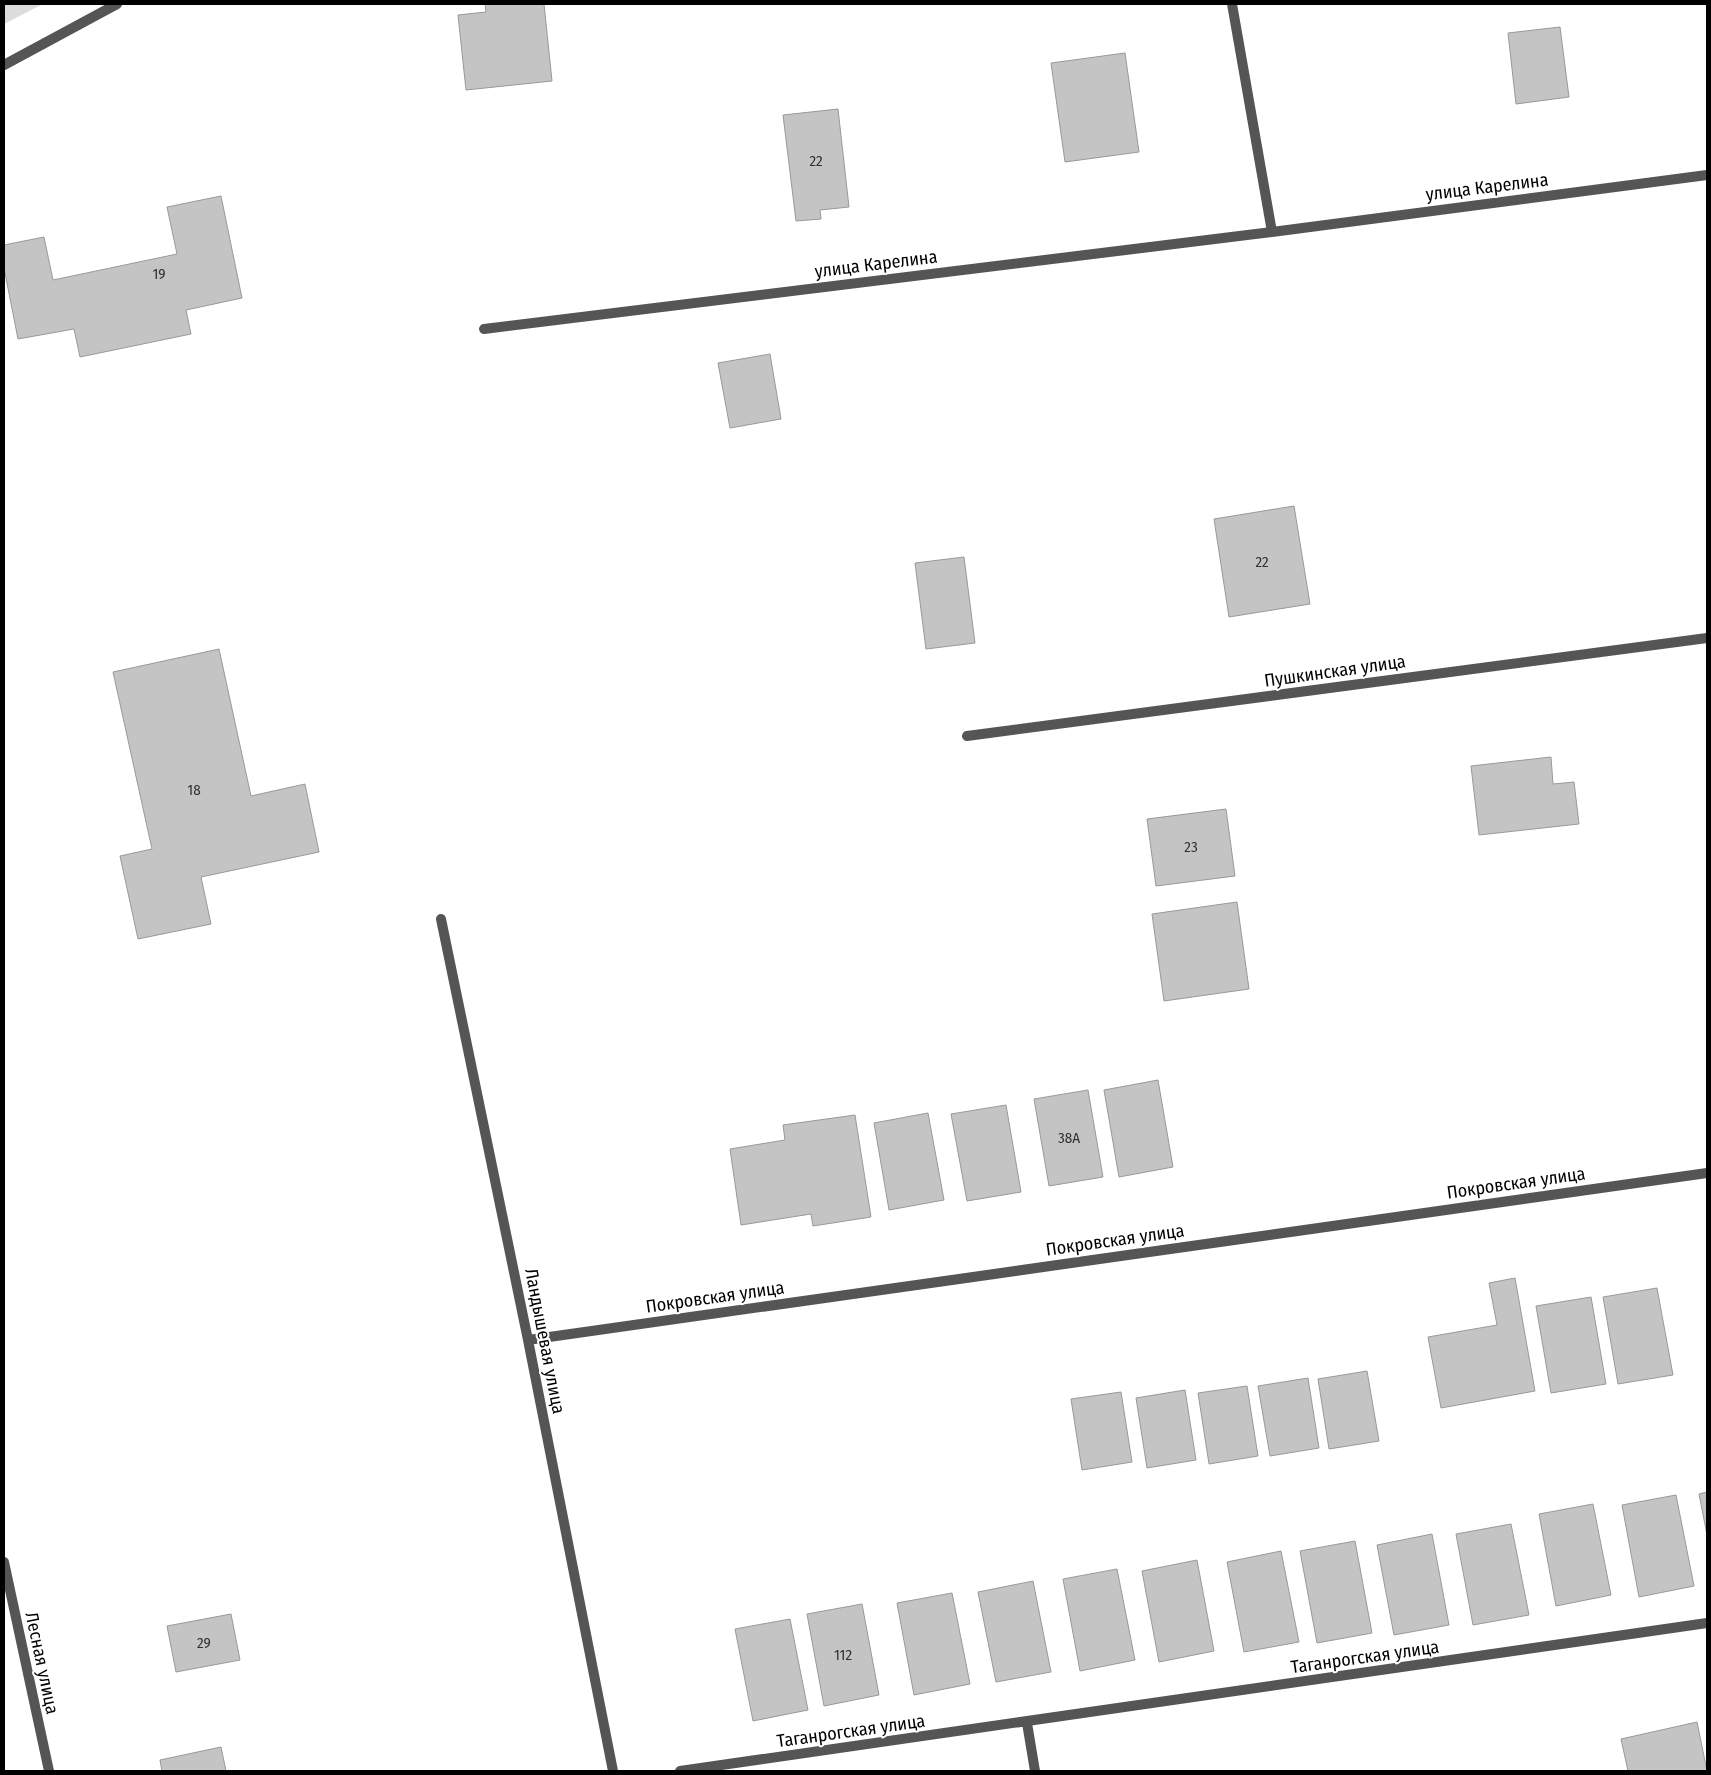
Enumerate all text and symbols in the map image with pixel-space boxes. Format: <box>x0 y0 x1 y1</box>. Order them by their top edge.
house number: 22 <box>809 152 823 170</box>
street label: улица Карелина <box>1424 169 1550 205</box>
street label: улица Карелина <box>813 246 939 282</box>
house number: 19 <box>152 265 166 283</box>
house number: 22 <box>1255 553 1269 571</box>
street label: Пушкинская улица <box>1263 650 1407 692</box>
house number: 18 <box>187 781 201 799</box>
house number: 23 <box>1184 838 1198 856</box>
house number: 38А <box>1058 1129 1080 1147</box>
street label: Покровская улица <box>1445 1162 1587 1204</box>
street label: Покровская улица <box>1044 1219 1186 1261</box>
street label: Ландышевая улица <box>520 1266 570 1416</box>
street label: Покровская улица <box>644 1276 786 1318</box>
street label: Лесная улица <box>20 1610 64 1716</box>
house number: 29 <box>197 1634 211 1652</box>
street label: Таганрогская улица <box>1289 1636 1441 1678</box>
house number: 112 <box>834 1646 852 1664</box>
street label: Таганрогская улица <box>775 1710 927 1752</box>

